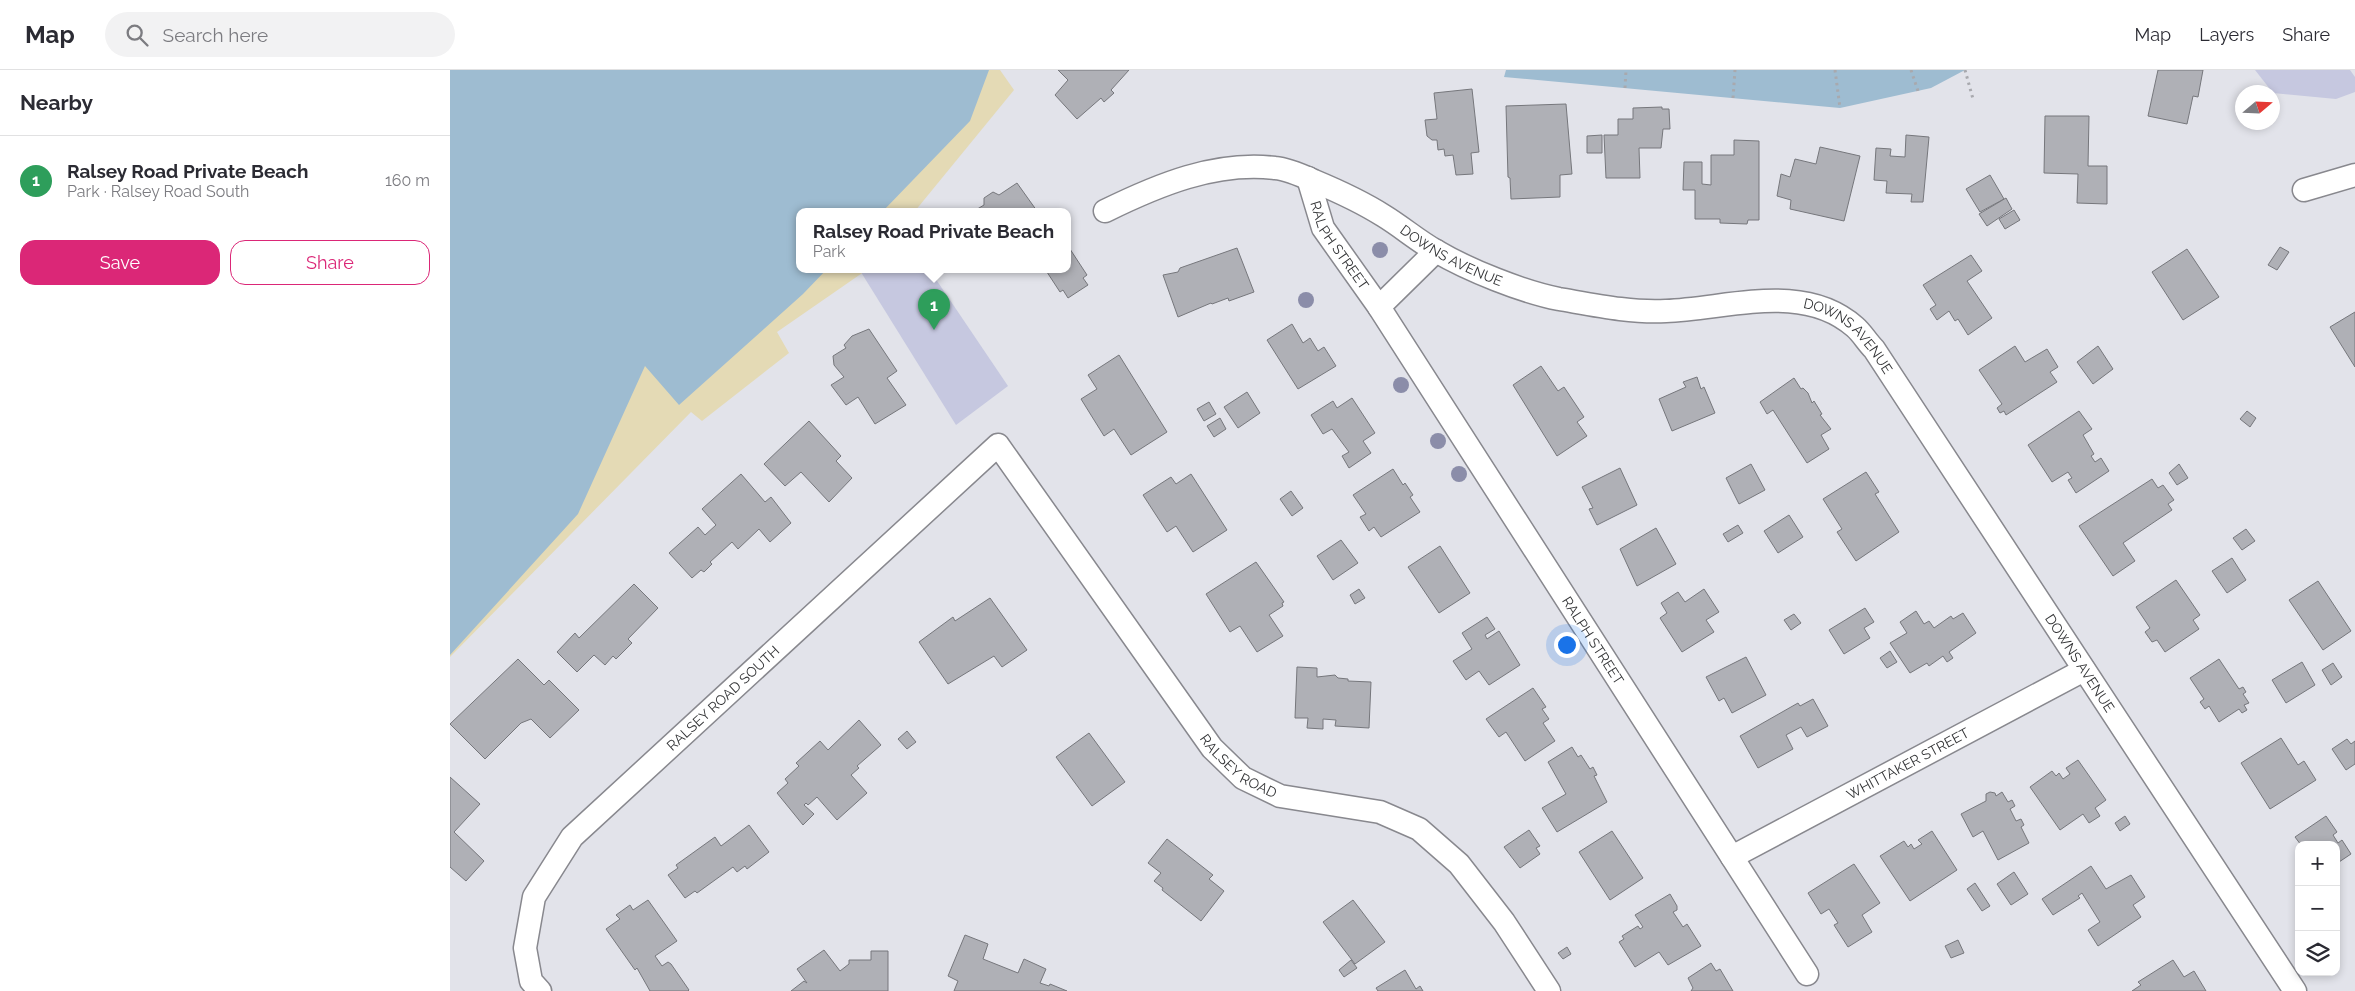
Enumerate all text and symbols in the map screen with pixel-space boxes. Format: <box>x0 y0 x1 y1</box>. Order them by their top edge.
search box <box>105 12 455 57</box>
text: Map <box>25 20 75 49</box>
icon: search <box>123 21 151 49</box>
text: Search here <box>163 24 268 46</box>
text: Map <box>2135 24 2171 45</box>
text: Layers <box>2199 24 2254 45</box>
text: Share <box>2282 24 2330 45</box>
north arrow <box>2235 85 2280 130</box>
text: Nearby <box>20 90 93 115</box>
text: Ralsey Road Private Beach <box>67 160 308 182</box>
text: 1 <box>32 171 40 190</box>
text: 160 m <box>385 171 430 190</box>
text: Park · Ralsey Road South <box>67 182 249 201</box>
street label: RALPH STREET <box>1307 199 1372 293</box>
popup <box>796 208 1071 273</box>
text: Ralsey Road Private Beach <box>813 220 1054 242</box>
street label: DOWNS AVENUE <box>1397 222 1505 289</box>
button: Save <box>20 240 220 285</box>
button: Share <box>230 240 430 285</box>
text: Park <box>813 242 845 261</box>
pin: 1 <box>918 289 950 330</box>
street label: DOWNS AVENUE <box>1802 295 1896 376</box>
street label: RALPH STREET <box>1559 593 1627 688</box>
street label: DOWNS AVENUE <box>2042 611 2118 715</box>
your location <box>1554 632 1580 658</box>
street label: RALSEY ROAD SOUTH <box>664 642 782 754</box>
street label: WHITTAKER STREET <box>1844 724 1972 803</box>
street label: RALSEY ROAD <box>1197 731 1279 801</box>
map controls <box>2295 841 2340 976</box>
button: + <box>2295 841 2340 886</box>
button: − <box>2295 886 2340 931</box>
button: layers <box>2295 931 2340 976</box>

